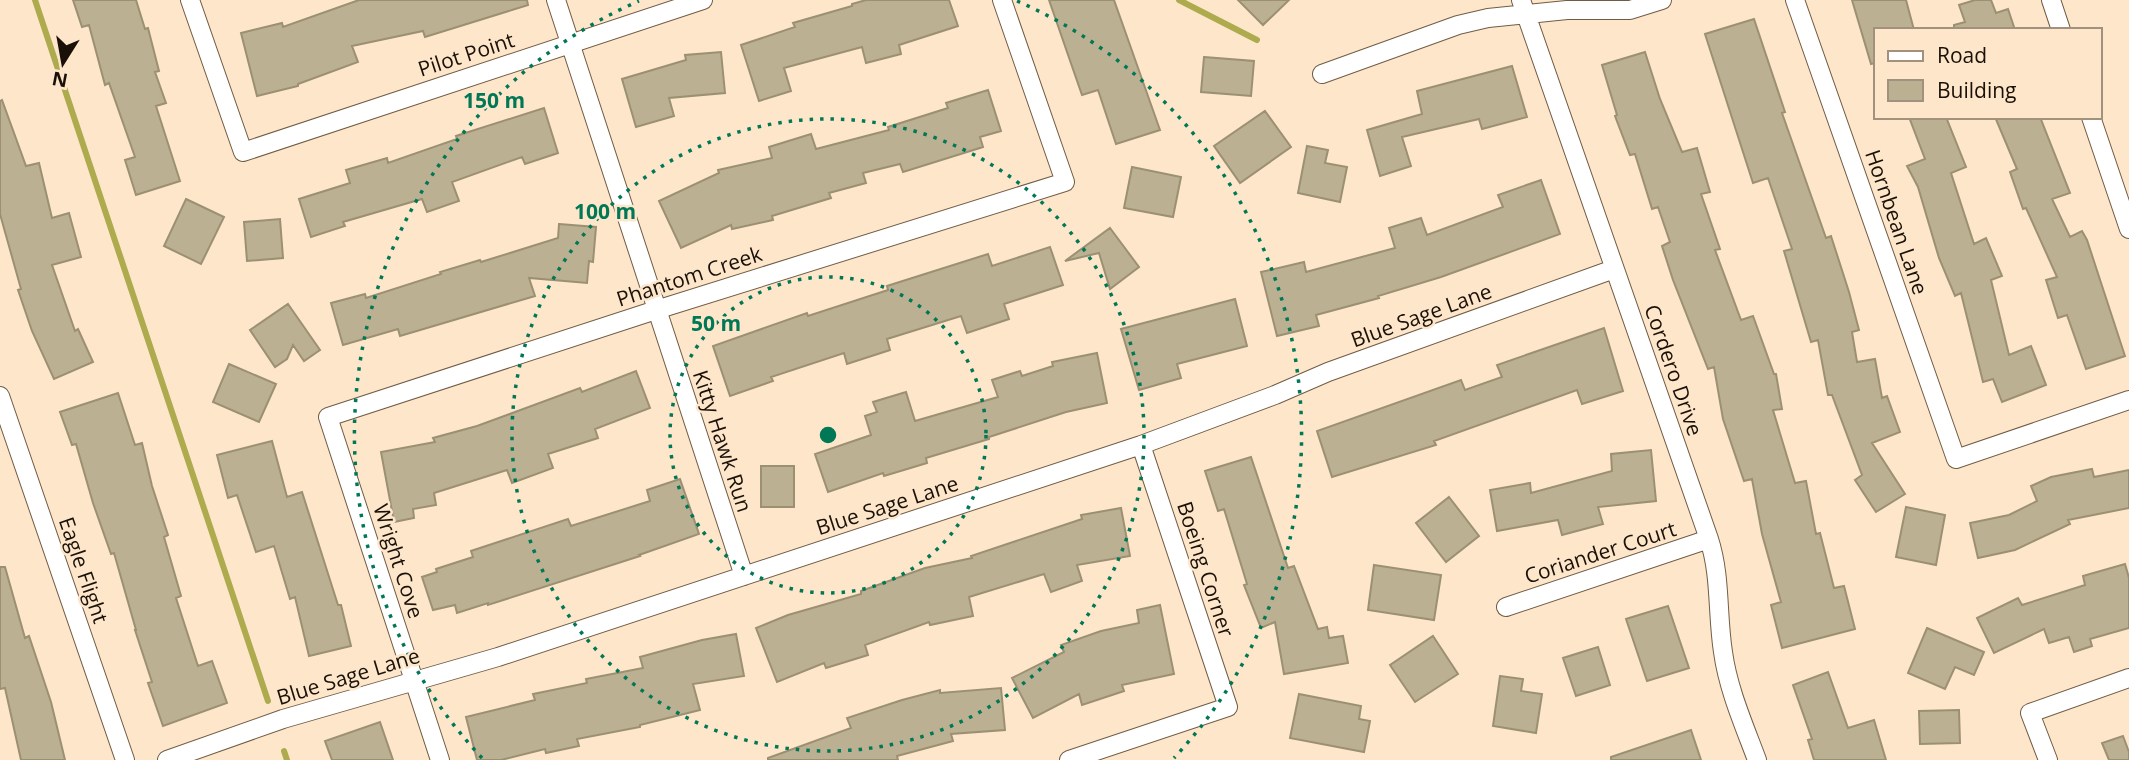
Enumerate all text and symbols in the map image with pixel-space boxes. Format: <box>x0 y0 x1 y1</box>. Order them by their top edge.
street label: Pilot Point <box>414 25 518 83</box>
north arrow <box>28 28 98 98</box>
legend <box>1874 28 2101 119</box>
text: Road <box>1937 41 1987 69</box>
text: N <box>50 65 70 94</box>
text: Building <box>1937 76 2016 104</box>
text: 150 m <box>463 86 525 114</box>
street label: Hornbean Lane <box>1859 146 1935 298</box>
text: 100 m <box>574 197 636 225</box>
street label: Phantom Creek <box>613 239 765 313</box>
street label: Blue Sage Lane <box>1347 277 1495 353</box>
street label: Cordero Drive <box>1638 301 1710 439</box>
text: 50 m <box>691 309 741 337</box>
street label: Kitty Hawk Run <box>687 366 759 516</box>
centre of rings <box>816 423 840 447</box>
street label: Blue Sage Lane <box>812 469 962 541</box>
street label: Boeing Corner <box>1171 498 1241 641</box>
street label: Wright Cove <box>367 500 431 622</box>
street label: Eagle Flight <box>53 513 115 627</box>
street label: Coriander Court <box>1521 514 1679 590</box>
street label: Blue Sage Lane <box>273 641 423 711</box>

